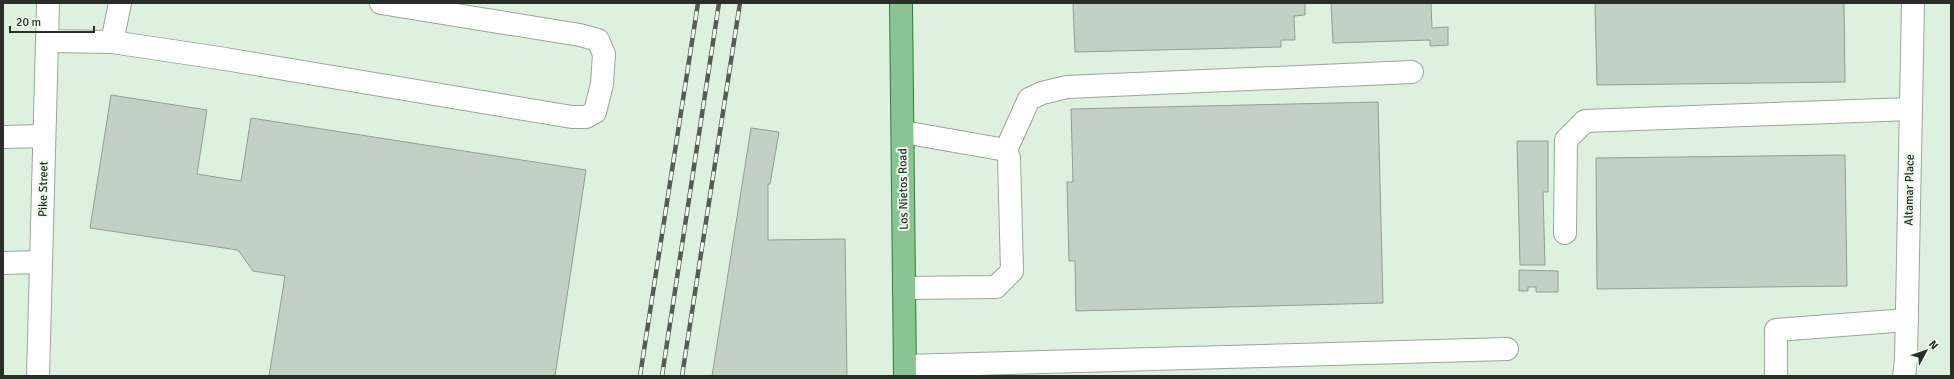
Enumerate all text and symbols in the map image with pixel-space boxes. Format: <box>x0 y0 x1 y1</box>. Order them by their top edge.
scale bar <box>10 8 94 34</box>
text: 20 m <box>16 15 41 30</box>
street label: Los Nietos Road <box>895 148 912 230</box>
street label: Altamar Place <box>1901 154 1918 226</box>
street label: Pike Street <box>36 161 51 217</box>
north arrow <box>1906 331 1946 371</box>
text: N <box>1926 338 1941 352</box>

